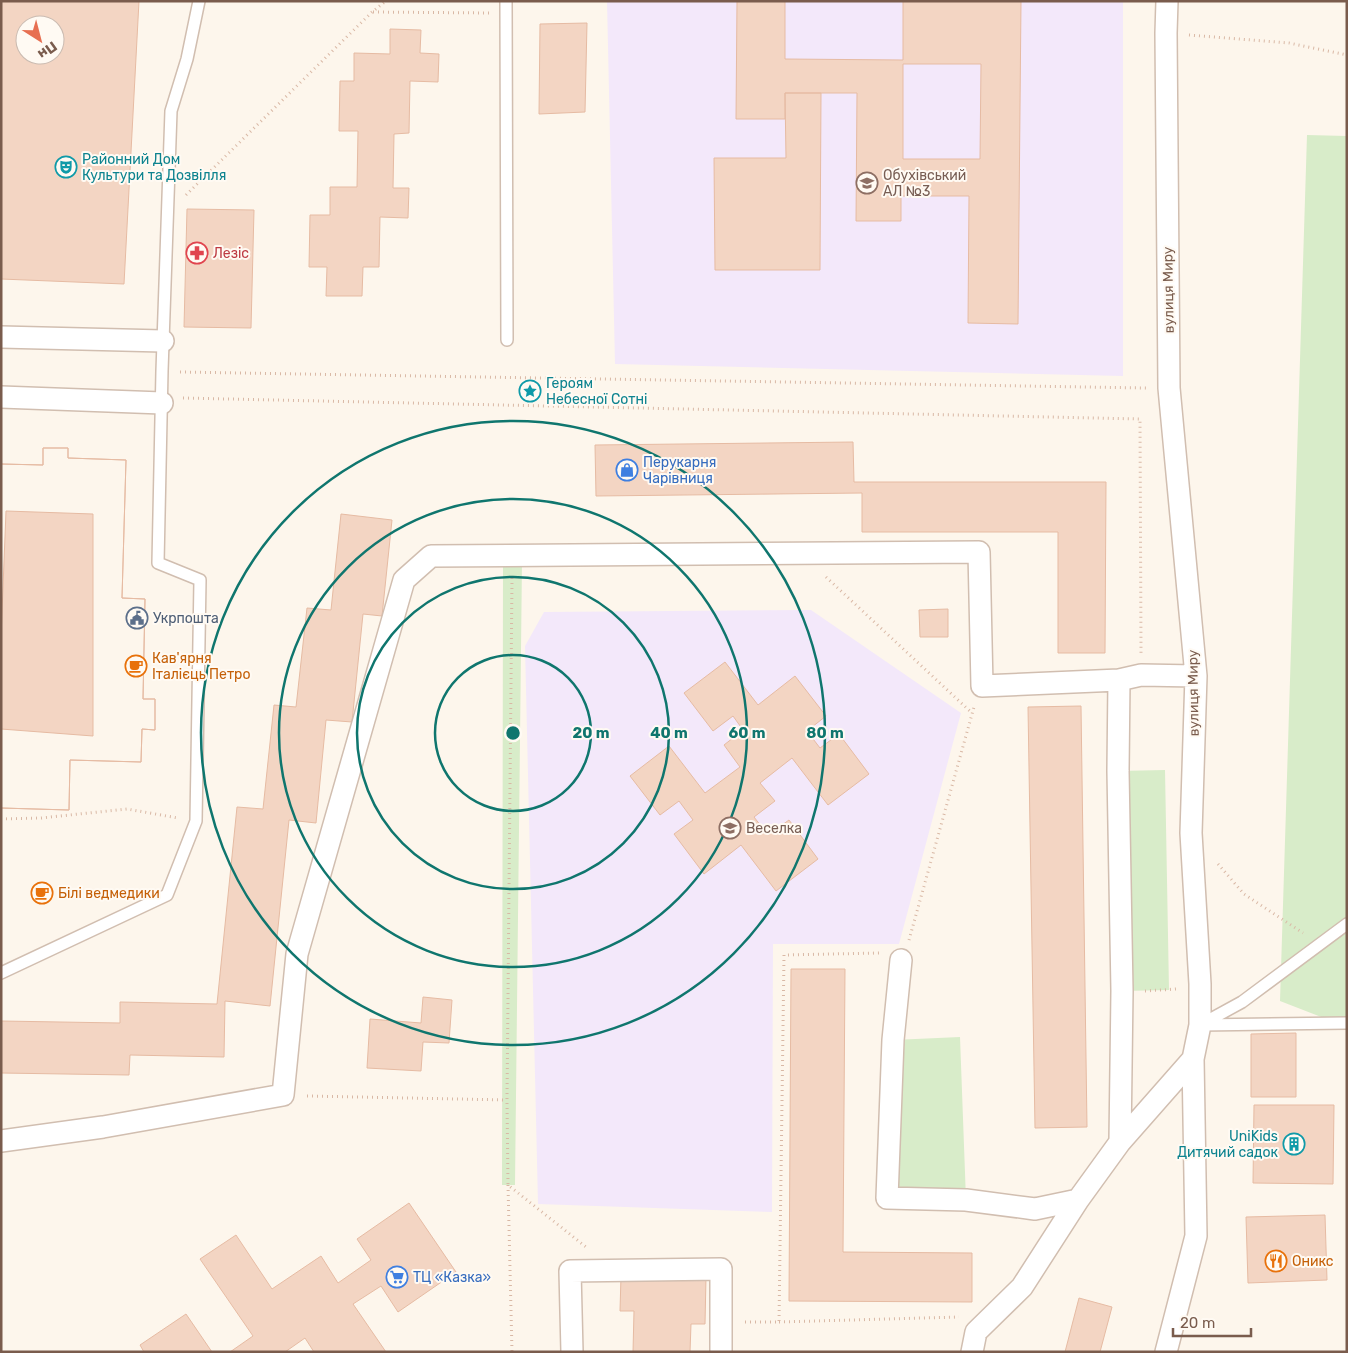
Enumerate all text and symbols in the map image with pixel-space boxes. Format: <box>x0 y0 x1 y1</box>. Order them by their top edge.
north arrow <box>15 15 65 65</box>
text: Пн <box>34 38 60 63</box>
place label: Районний Дом Культури та Дозвілля <box>82 151 226 184</box>
theatre icon: Районний Дом Культури та Дозвілля <box>54 155 78 179</box>
place label: Обухівський АЛ №3 <box>883 167 966 200</box>
school or university icon: Обухівський АЛ №3 <box>855 171 879 195</box>
pharmacy icon: Лезіс <box>185 241 209 265</box>
place label: Лезіс <box>213 245 249 262</box>
street label: вулиця Миру <box>1159 246 1178 334</box>
place label: Героям Небесної Сотні <box>546 375 647 408</box>
place icon: Героям Небесної Сотні <box>518 379 542 403</box>
place label: Перукарня Чарівниця <box>643 454 716 487</box>
shop icon: Перукарня Чарівниця <box>615 458 639 482</box>
public building icon: Укрпошта <box>125 606 149 630</box>
place label: Укрпошта <box>153 610 219 627</box>
street label: вулиця Миру <box>1184 649 1203 737</box>
place label: Кав'ярня Італієць Петро <box>152 650 250 683</box>
cafe icon: Кав'ярня Італієць Петро <box>124 654 148 678</box>
centre of rings <box>504 724 522 742</box>
text: 20 m <box>573 724 609 742</box>
text: 40 m <box>650 724 688 742</box>
text: 60 m <box>729 724 765 742</box>
text: 80 m <box>806 724 844 742</box>
school or university icon: Веселка <box>718 816 742 840</box>
place label: Веселка <box>746 820 802 837</box>
cafe icon: Білі ведмедики <box>30 881 54 905</box>
place label: Білі ведмедики <box>58 885 160 902</box>
place label: UniKids Дитячий садок <box>1177 1128 1278 1161</box>
building icon: UniKids Дитячий садок <box>1282 1132 1306 1156</box>
restaurant icon: Оникс <box>1264 1249 1288 1273</box>
place label: Оникс <box>1292 1253 1334 1270</box>
supermarket icon: ТЦ «Казка» <box>385 1265 409 1289</box>
place label: ТЦ «Казка» <box>413 1269 491 1286</box>
scale bar <box>1173 1306 1250 1338</box>
text: 20 m <box>1180 1314 1215 1332</box>

